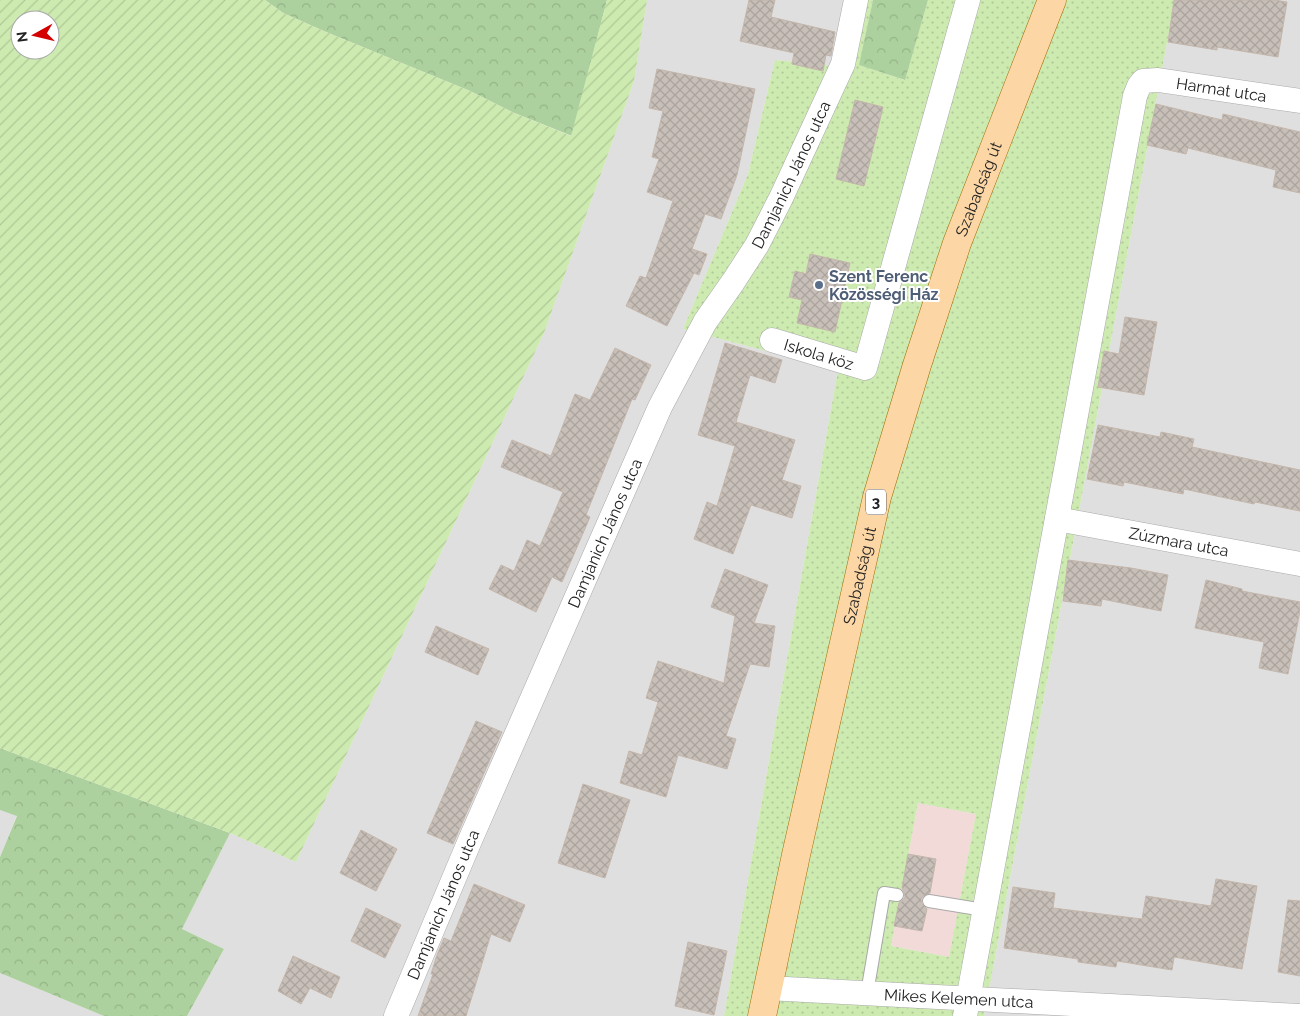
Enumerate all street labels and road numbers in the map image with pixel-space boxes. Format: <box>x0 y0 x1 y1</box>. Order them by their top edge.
street label: Harmat utca <box>1175 74 1268 106</box>
street label: Damjanich János utca <box>748 98 835 252</box>
street label: Szabadság út <box>952 138 1006 239</box>
street label: Iskola köz <box>782 335 856 374</box>
street label: Damjanich János utca <box>564 456 646 611</box>
road number: 3 <box>866 490 886 514</box>
street label: Zúzmara utca <box>1127 523 1230 561</box>
street label: Szabadság út <box>839 524 880 627</box>
street label: Damjanich János utca <box>403 827 484 983</box>
street label: Mikes Kelemen utca <box>883 985 1034 1012</box>

